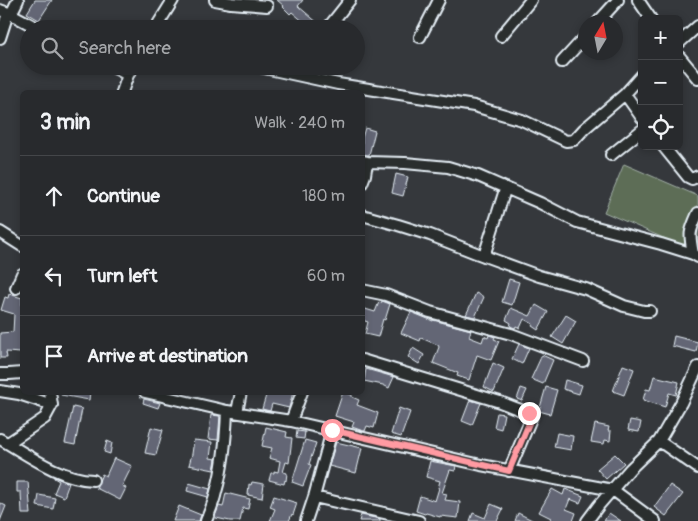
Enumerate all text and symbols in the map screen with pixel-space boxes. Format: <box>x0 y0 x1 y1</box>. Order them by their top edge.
north arrow <box>578 15 623 60</box>
map controls <box>638 15 683 150</box>
button: + <box>638 15 683 60</box>
search box <box>20 20 365 75</box>
icon: search <box>38 34 66 62</box>
text: Search here <box>78 36 171 60</box>
button: − <box>638 60 683 105</box>
button: locate <box>638 105 683 150</box>
text: 3 min <box>40 109 90 136</box>
text: Walk · 240 m <box>254 113 345 133</box>
icon: ahead <box>40 182 68 210</box>
text: Continue <box>87 184 160 208</box>
text: 180 m <box>302 186 345 206</box>
icon: left <box>40 262 68 290</box>
text: Turn left <box>87 264 157 288</box>
text: 60 m <box>307 266 345 286</box>
icon: arrive <box>40 342 68 370</box>
text: Arrive at destination <box>87 344 248 368</box>
route end <box>518 402 541 425</box>
route start <box>321 419 344 442</box>

